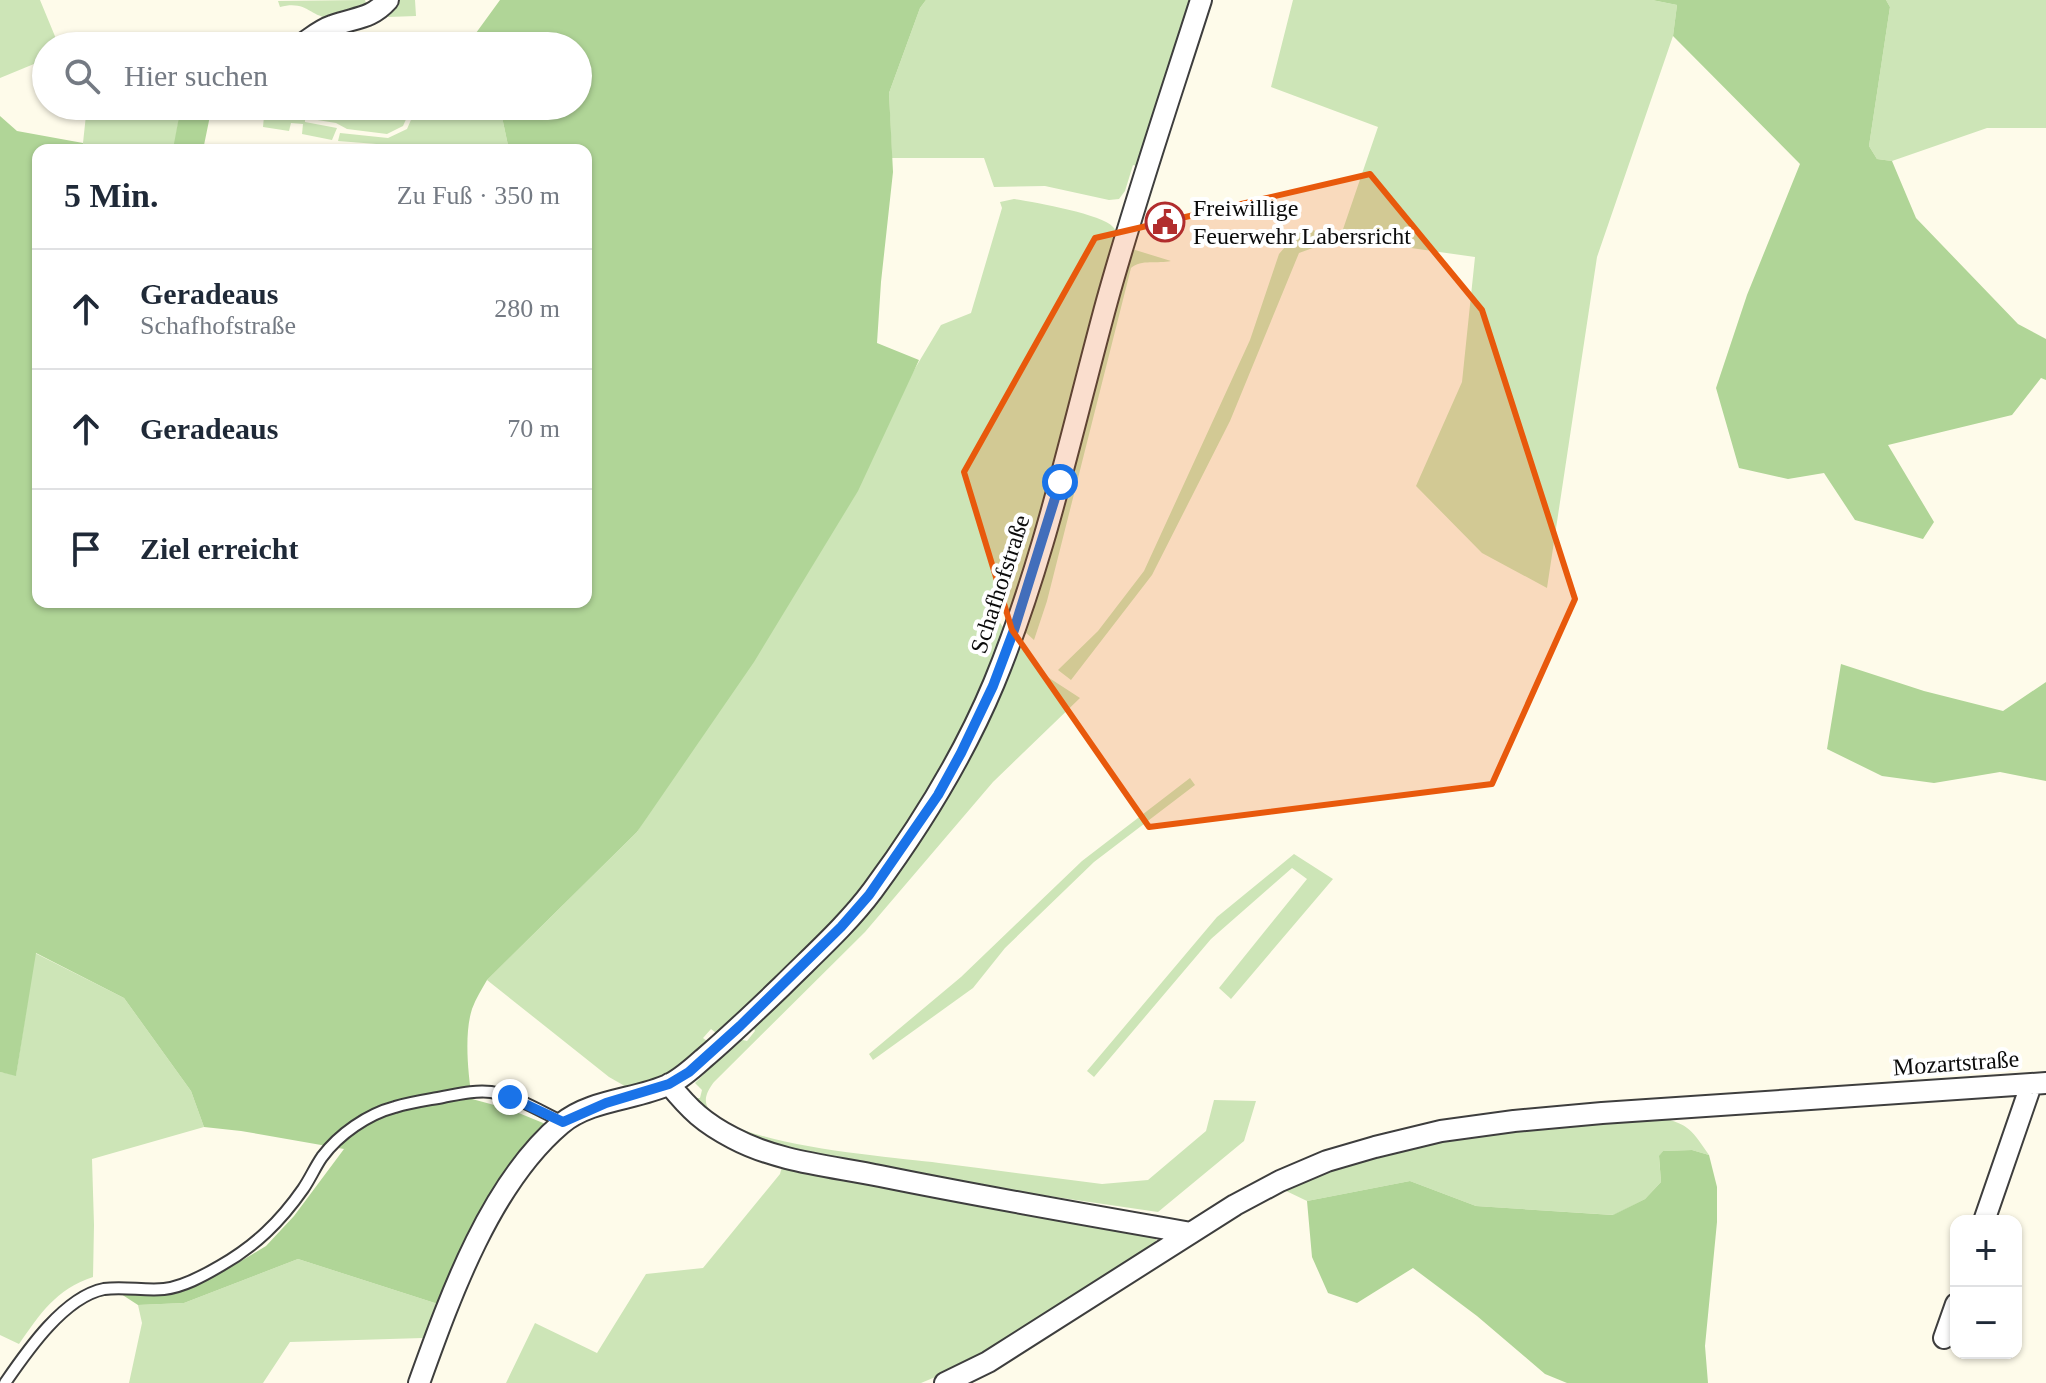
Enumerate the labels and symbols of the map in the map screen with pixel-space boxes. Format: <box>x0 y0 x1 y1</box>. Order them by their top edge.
place label: Freiwillige Feuerwehr Labersricht <box>1193 195 1411 249</box>
public building icon: Freiwillige Feuerwehr Labersricht <box>1144 201 1186 243</box>
route start <box>1042 464 1078 500</box>
street label: Schafhofstraße <box>965 512 1035 656</box>
street label: Mozartstraße <box>1892 1046 2020 1080</box>
route end <box>492 1079 528 1115</box>

